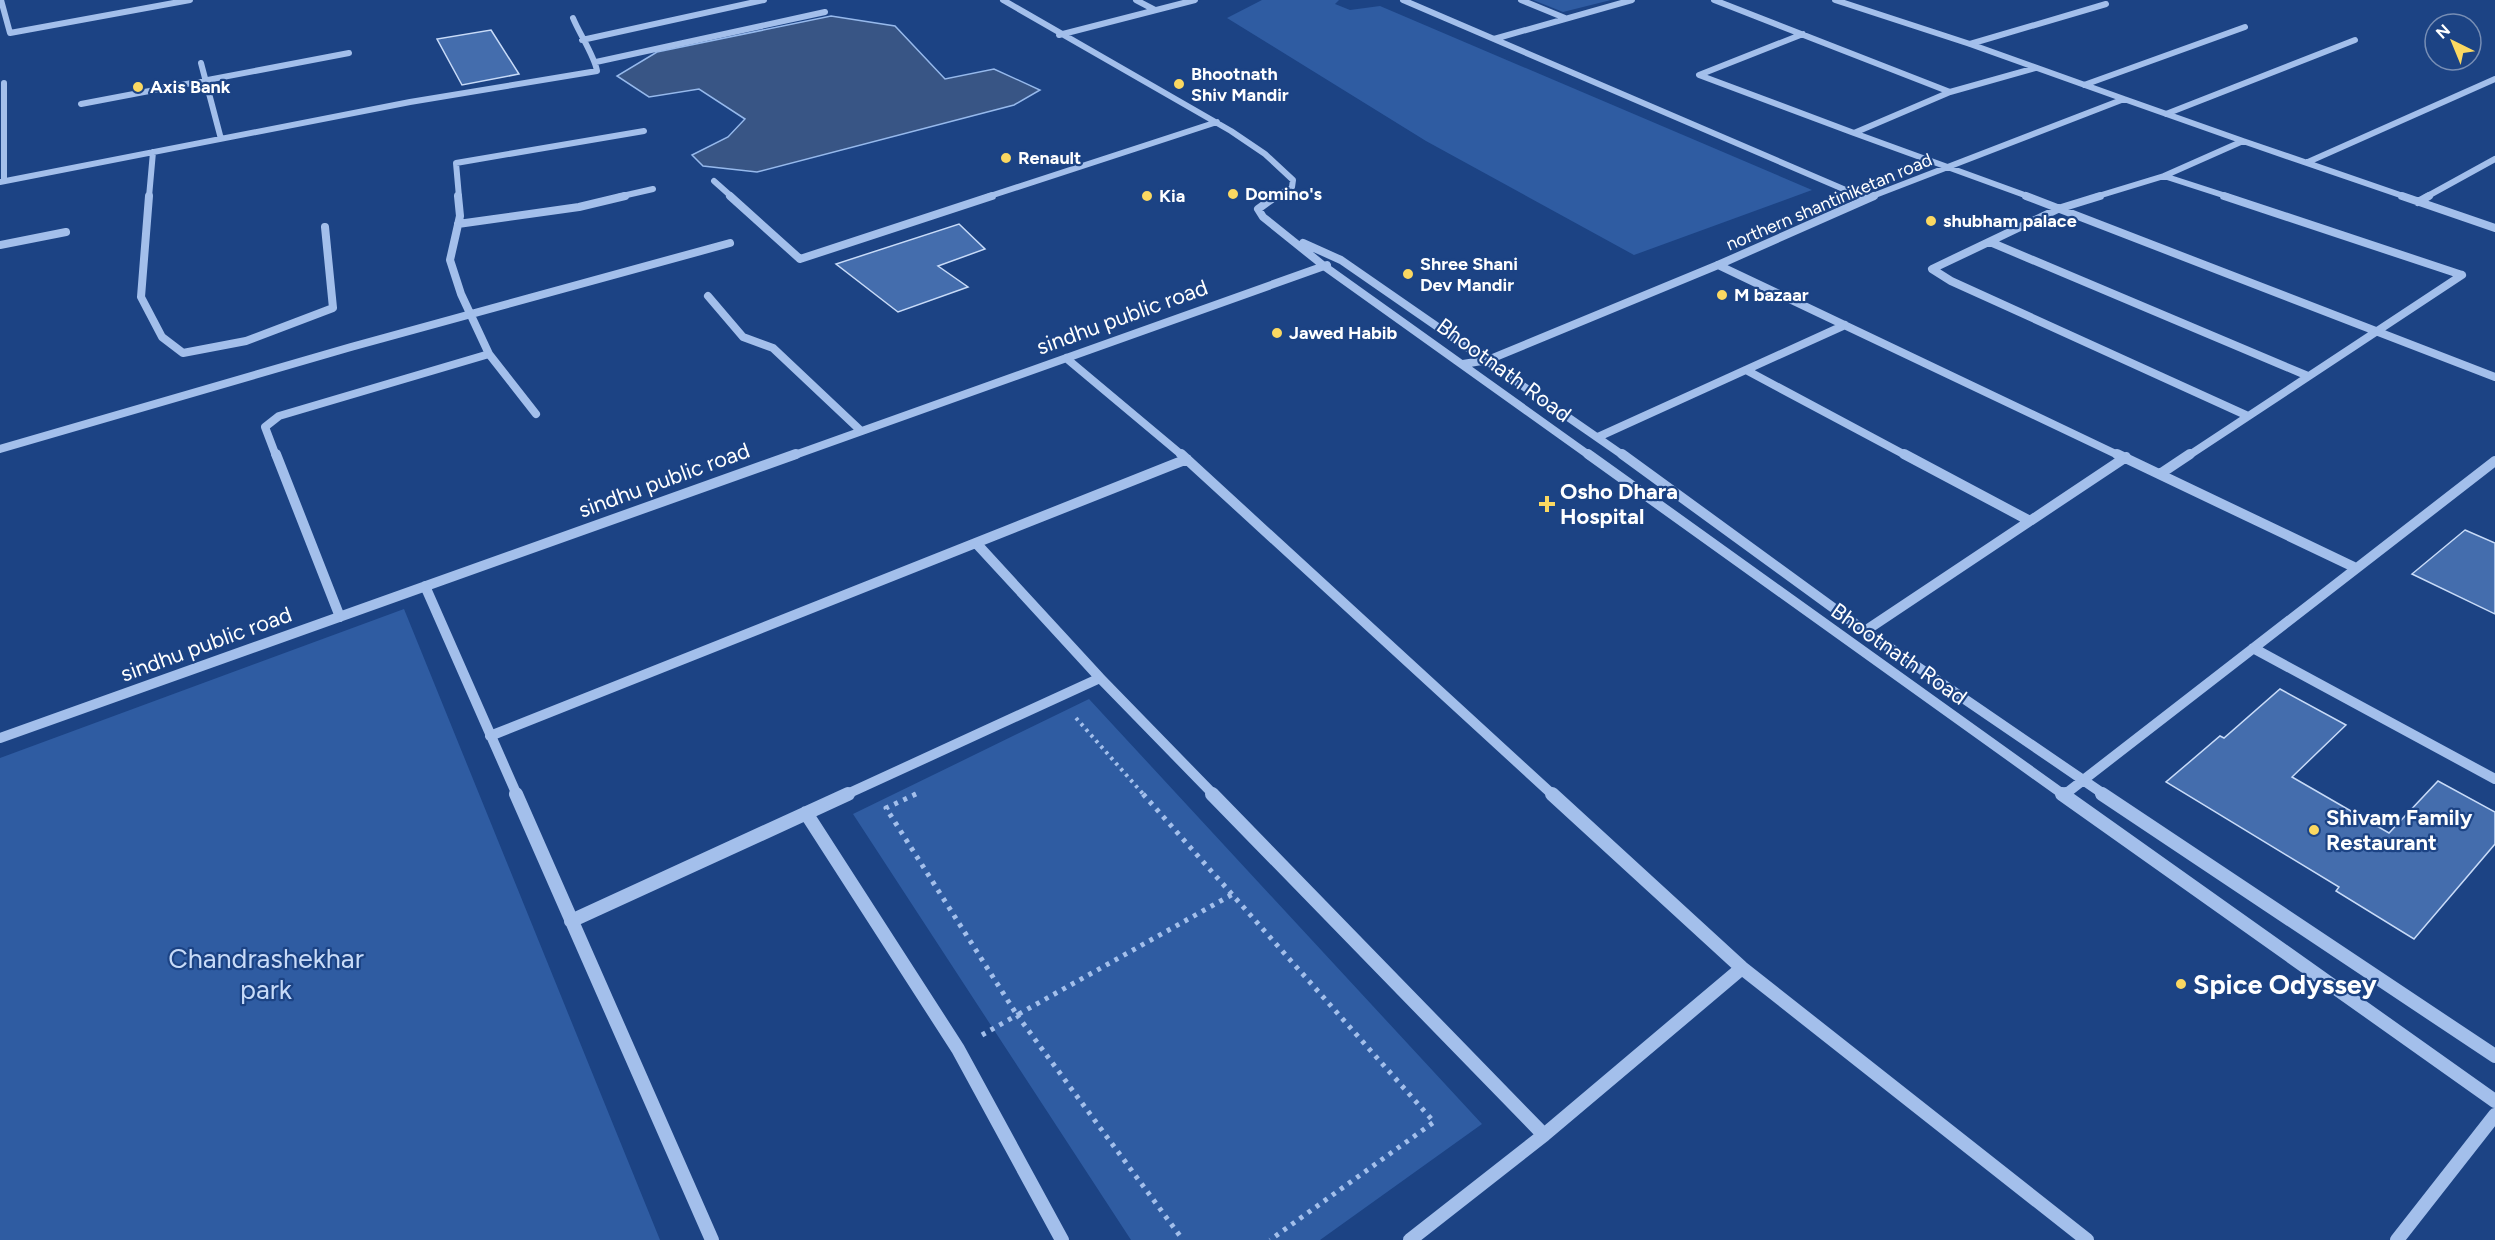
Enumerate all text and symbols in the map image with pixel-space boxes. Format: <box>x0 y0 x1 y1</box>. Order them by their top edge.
north arrow <box>2423 12 2483 72</box>
text: N <box>2432 20 2454 43</box>
place label: Bhootnath Shiv Mandir <box>1191 63 1289 106</box>
place label: Axis Bank <box>150 76 231 98</box>
marker: Bhootnath Shiv Mandir <box>1172 77 1186 91</box>
marker: Axis Bank <box>131 80 145 94</box>
place label: Renault <box>1018 147 1081 169</box>
street label: northern shantiniketan road <box>1723 149 1935 255</box>
marker: Renault <box>999 151 1013 165</box>
place label: Domino's <box>1245 183 1323 205</box>
place label: Kia <box>1159 185 1185 207</box>
marker: Domino's <box>1226 187 1240 201</box>
marker: Kia <box>1140 189 1154 203</box>
place label: shubham palace <box>1943 210 2077 232</box>
marker: shubham palace <box>1924 214 1938 228</box>
place label: Shree Shani Dev Mandir <box>1420 253 1518 296</box>
marker: Shree Shani Dev Mandir <box>1401 267 1415 281</box>
street label: sindhu public road <box>1033 273 1211 361</box>
place label: M bazaar <box>1734 284 1809 306</box>
marker: M bazaar <box>1715 288 1729 302</box>
street label: Bhootnath Road <box>1431 312 1577 428</box>
place label: Jawed Habib <box>1289 322 1398 344</box>
marker: Jawed Habib <box>1270 326 1284 340</box>
street label: sindhu public road <box>575 436 753 524</box>
place label: Osho Dhara Hospital <box>1560 478 1678 530</box>
marker: Osho Dhara Hospital <box>1538 495 1556 513</box>
street label: Bhootnath Road <box>1826 597 1972 711</box>
street label: sindhu public road <box>117 600 295 688</box>
place label: Shivam Family Restaurant <box>2326 804 2473 856</box>
marker: Shivam Family Restaurant <box>2307 823 2321 837</box>
park label: Chandrashekhar park <box>168 942 364 1006</box>
place label: Spice Odyssey <box>2193 968 2377 1001</box>
marker: Spice Odyssey <box>2174 977 2188 991</box>

